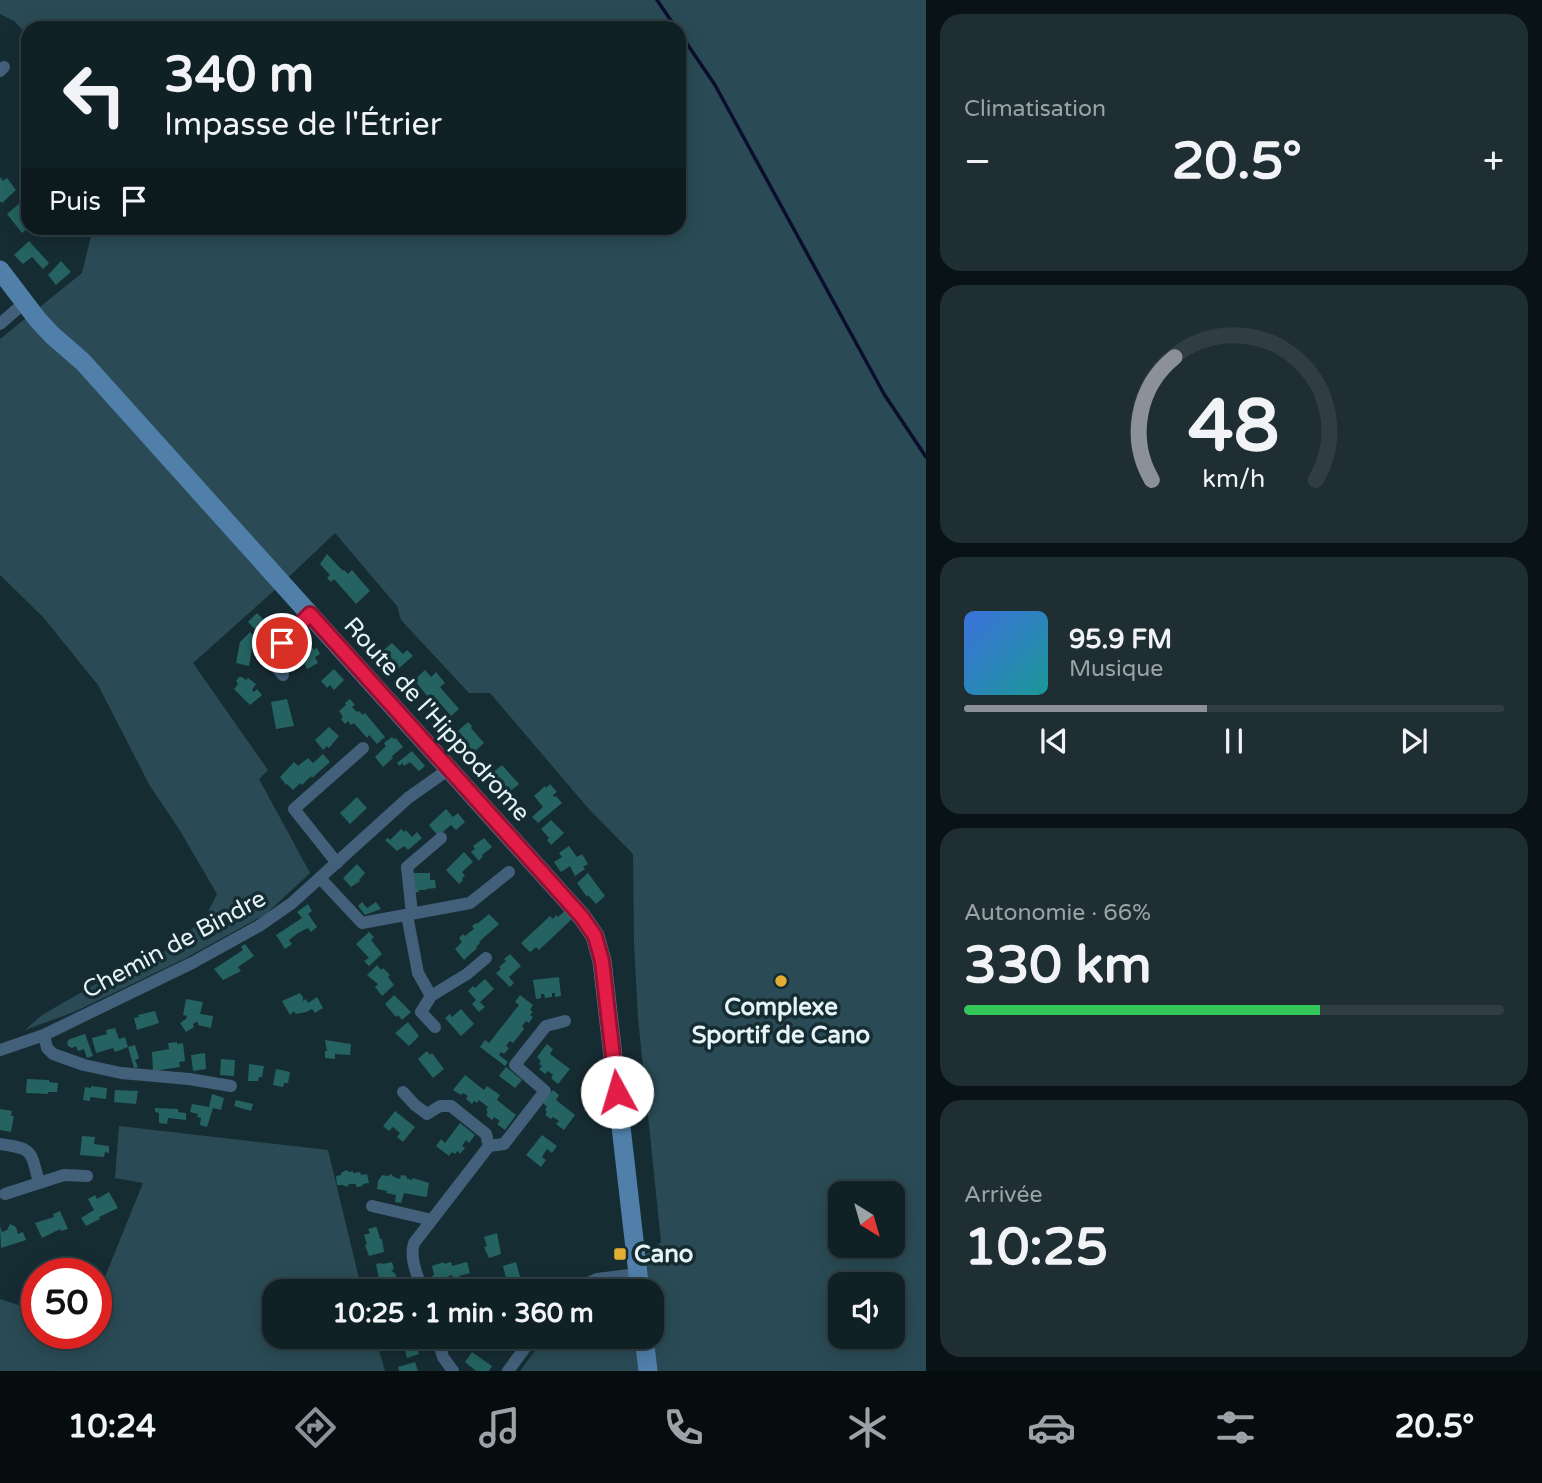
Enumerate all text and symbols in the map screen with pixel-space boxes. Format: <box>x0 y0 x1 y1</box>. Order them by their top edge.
text: 340 m <box>164 46 314 105</box>
icon: left <box>49 49 140 140</box>
text: Climatisation <box>964 95 1106 123</box>
text: Impasse de l'Étrier <box>164 106 442 144</box>
text: 20.5° <box>1172 130 1302 193</box>
text: − <box>964 139 991 185</box>
text: + <box>1483 139 1504 185</box>
icon: arrive <box>115 182 153 220</box>
text: Puis <box>49 186 101 217</box>
text: 48 <box>1188 384 1280 472</box>
text: km/h <box>1203 464 1265 494</box>
street label: Route de l'Hippodrome <box>337 611 536 827</box>
pin <box>252 613 312 673</box>
icon: arrive <box>263 624 301 662</box>
text: 95.9 FM <box>1069 624 1172 655</box>
text: Musique <box>1069 655 1163 683</box>
icon: previous <box>1035 722 1073 760</box>
icon: pause <box>1215 722 1253 760</box>
icon: next <box>1395 722 1433 760</box>
street label: Chemin de Bindre <box>78 884 271 1005</box>
text: Autonomie · 66% <box>964 899 1151 927</box>
text: 330 km <box>964 934 1152 997</box>
marker: Complexe Sportif de Cano <box>773 973 789 989</box>
place label: Complexe Sportif de Cano <box>692 993 870 1050</box>
position arrow <box>580 1055 654 1129</box>
north arrow <box>828 1181 905 1258</box>
map controls <box>828 1181 905 1349</box>
text: Arrivée <box>964 1181 1042 1209</box>
text: 10:25 <box>964 1216 1108 1279</box>
place label: Cano <box>634 1240 693 1269</box>
marker: Cano <box>612 1246 628 1262</box>
speed limit sign: 50 <box>21 1258 112 1349</box>
button: sound <box>828 1272 905 1349</box>
text: 10:25 · 1 min · 360 m <box>332 1298 594 1329</box>
icon: directions <box>291 1403 340 1452</box>
icon: music <box>475 1403 524 1452</box>
icon: phone <box>659 1403 708 1452</box>
icon: climate <box>843 1403 892 1452</box>
icon: car <box>1027 1403 1076 1452</box>
icon: filters <box>1211 1403 1260 1452</box>
text: 10:24 <box>67 1408 156 1446</box>
text: 20.5° <box>1394 1408 1474 1446</box>

